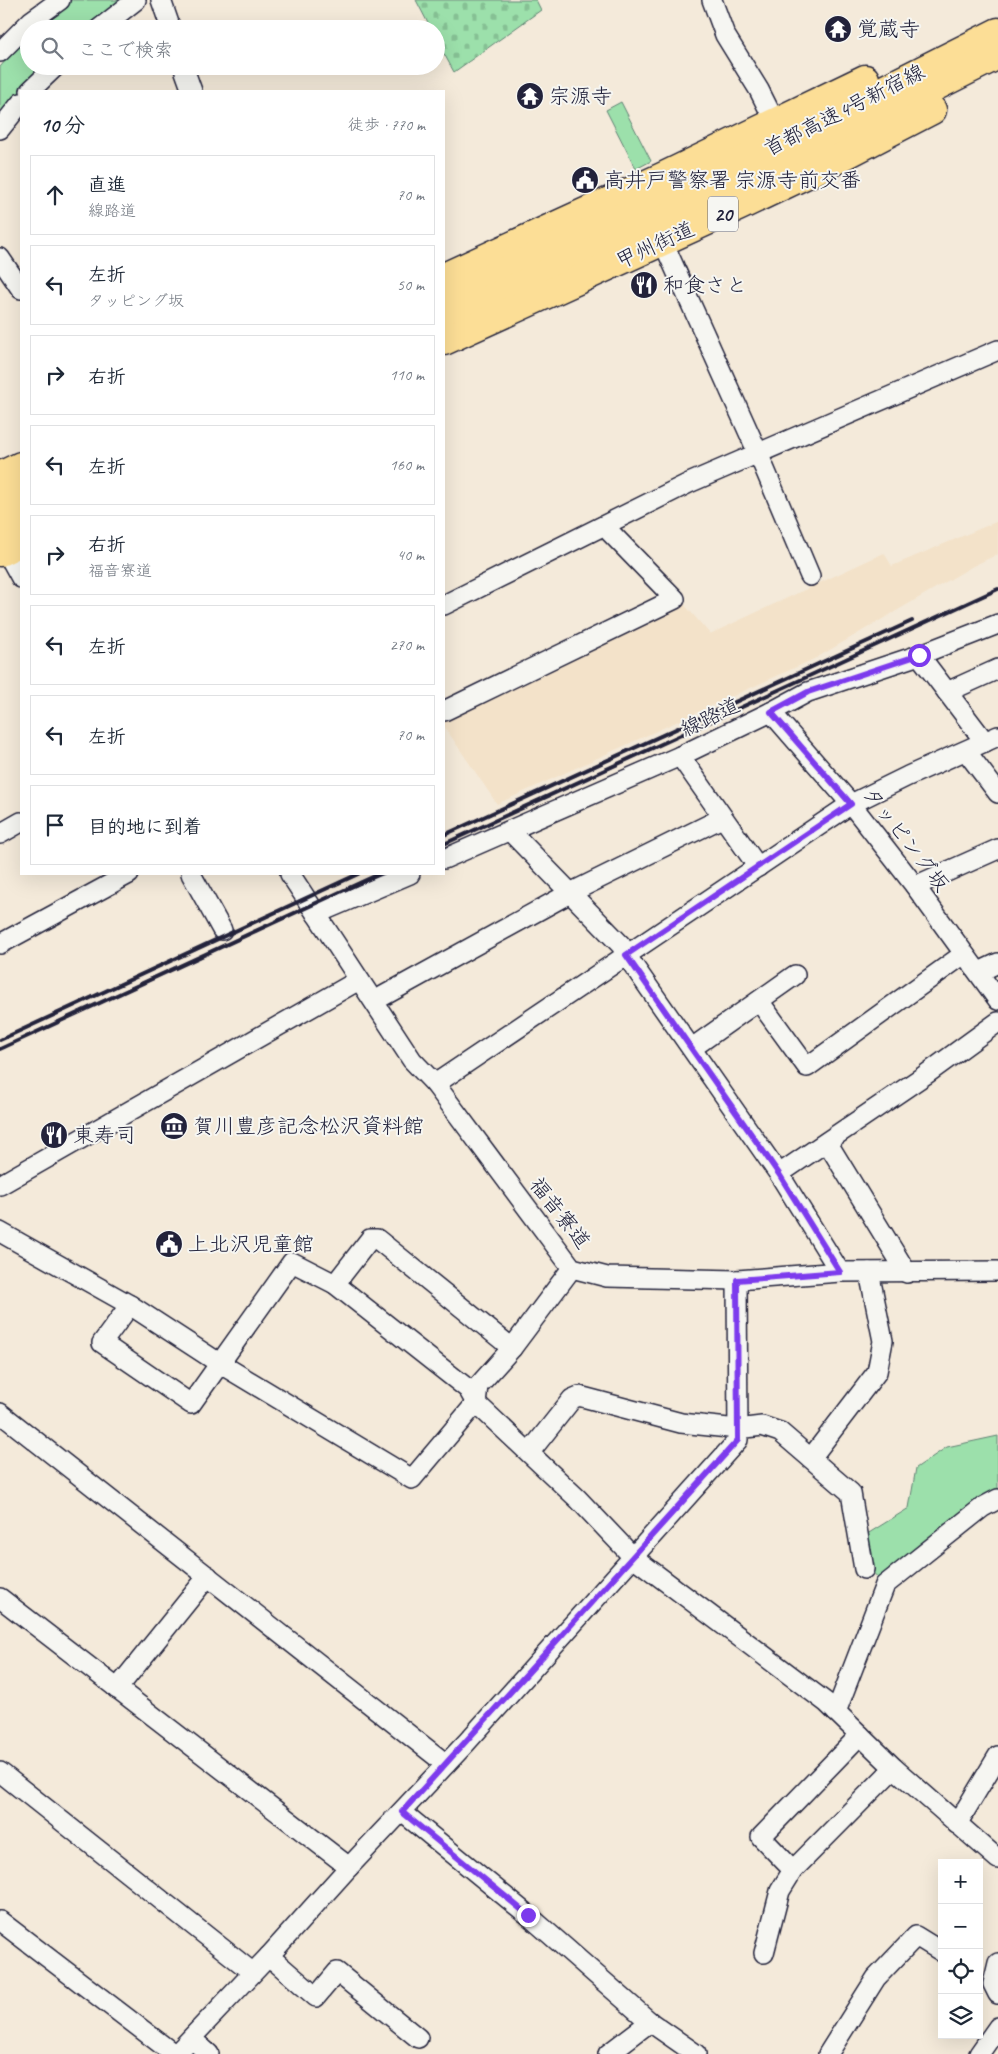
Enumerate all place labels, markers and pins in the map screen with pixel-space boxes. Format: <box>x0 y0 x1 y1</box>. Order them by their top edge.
temple icon: 覚蔵寺 <box>823 14 853 44</box>
place label: 覚蔵寺 <box>857 16 920 42</box>
temple icon: 宗源寺 <box>515 81 545 111</box>
place label: 宗源寺 <box>549 83 612 109</box>
public building icon: 高井戸警察署 宗源寺前交番 <box>570 165 600 195</box>
place label: 高井戸警察署 宗源寺前交番 <box>604 167 861 193</box>
restaurant icon: 和食さと <box>629 270 659 300</box>
place label: 和食さと <box>663 272 747 298</box>
museum icon: 賀川豊彦記念松沢資料館 <box>159 1111 189 1141</box>
place label: 賀川豊彦記念松沢資料館 <box>193 1113 424 1139</box>
restaurant icon: 東寿司 <box>39 1120 69 1150</box>
place label: 東寿司 <box>73 1122 136 1148</box>
public building icon: 上北沢児童館 <box>154 1229 184 1259</box>
place label: 上北沢児童館 <box>188 1231 314 1257</box>

